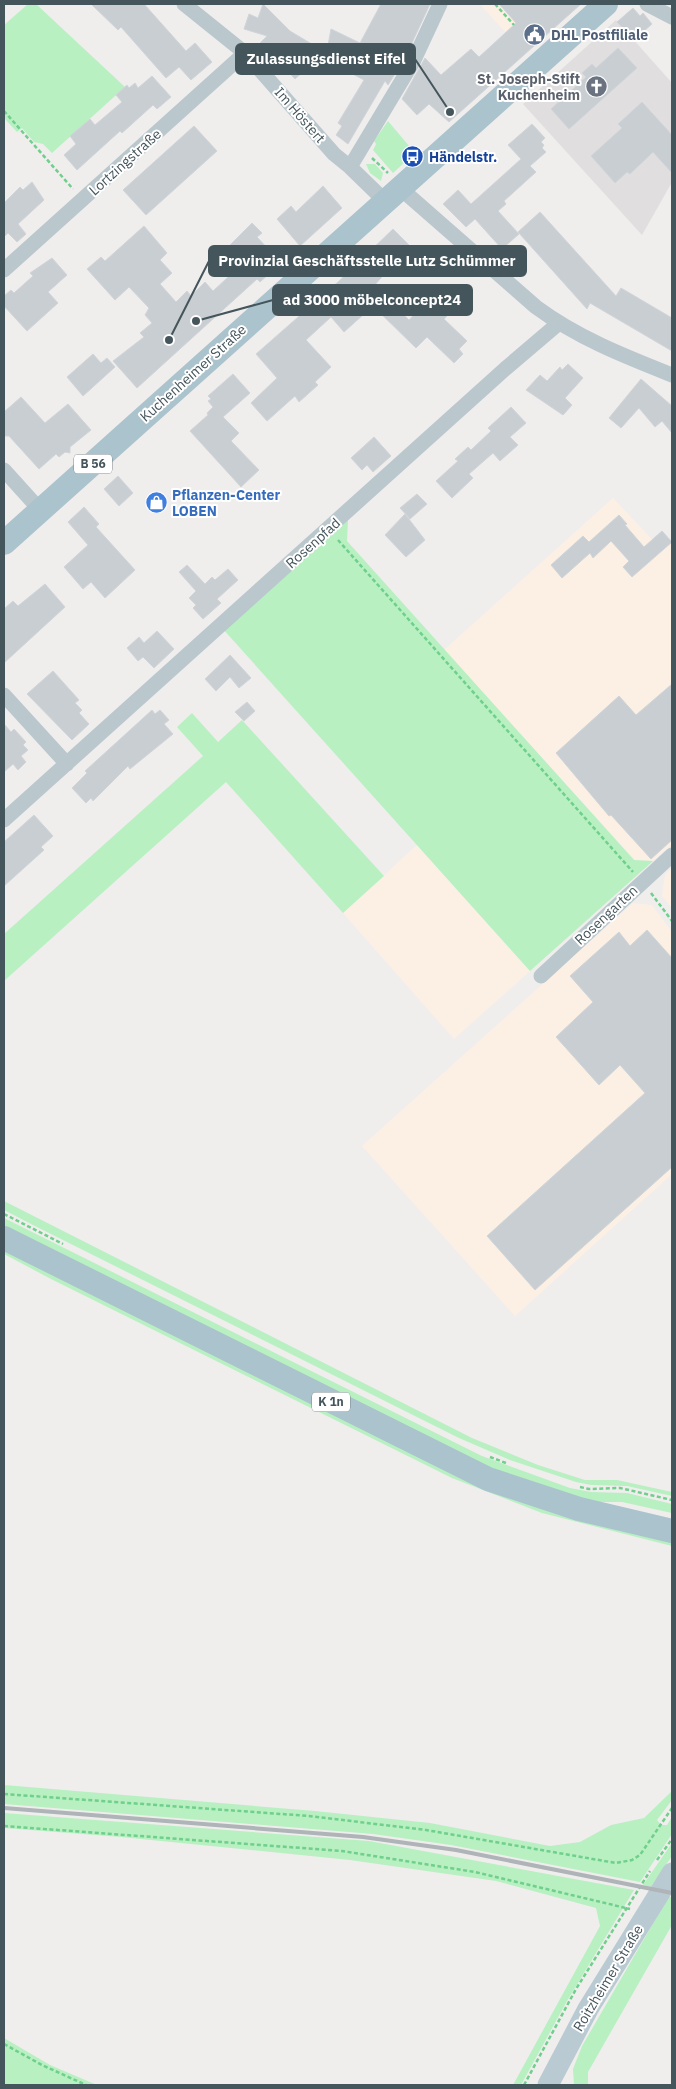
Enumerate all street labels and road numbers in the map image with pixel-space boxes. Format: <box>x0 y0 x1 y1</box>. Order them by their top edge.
street label: Im Höstert <box>271 83 329 147</box>
street label: Lortzingstraße <box>85 125 165 199</box>
street label: Kuchenheimer Straße <box>136 320 250 426</box>
road number: B 56 <box>74 454 112 474</box>
street label: Rosenpfad <box>282 514 344 572</box>
street label: Rosengarten <box>571 881 641 949</box>
road number: K 1n <box>312 1392 350 1411</box>
street label: Roitzheimer Straße <box>569 1921 647 2035</box>

